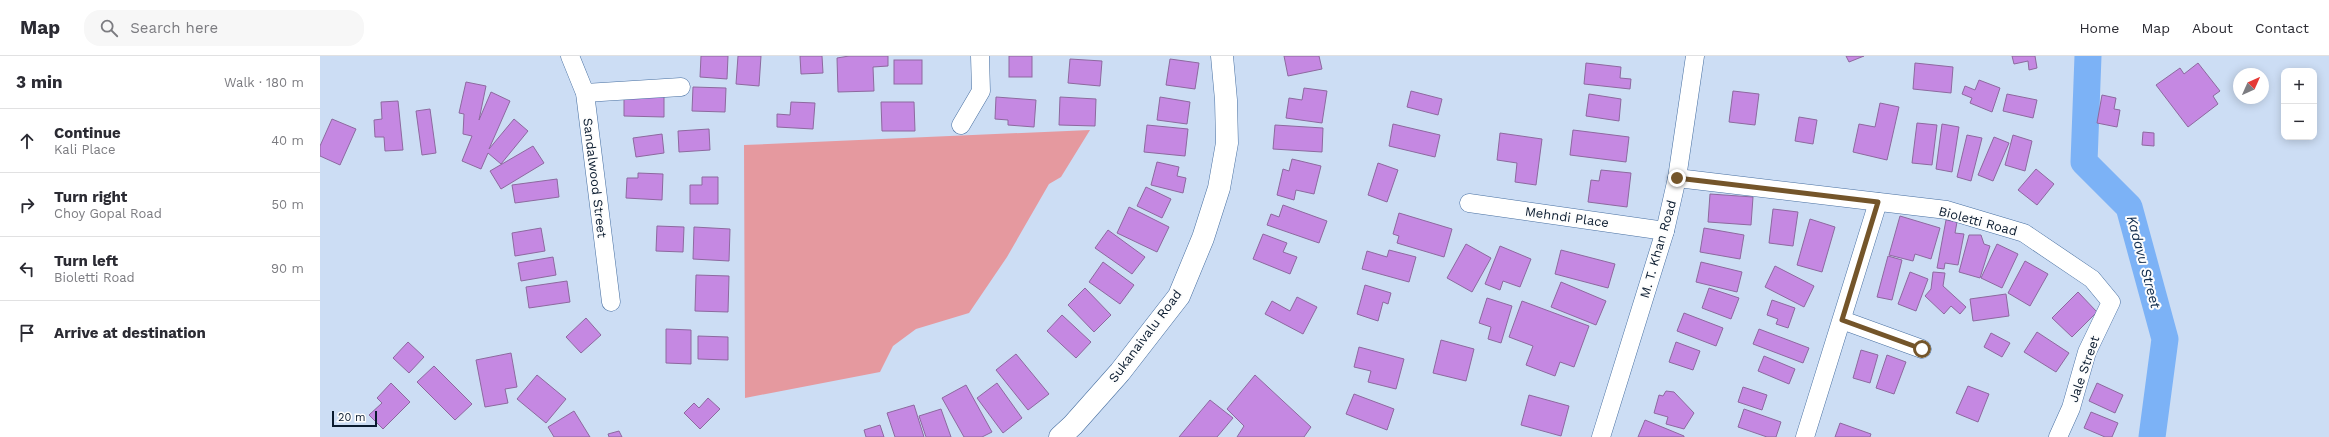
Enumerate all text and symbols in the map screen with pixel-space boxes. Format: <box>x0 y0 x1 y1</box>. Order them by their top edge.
search box <box>84 10 364 46</box>
text: Map <box>20 16 60 39</box>
icon: search <box>98 17 120 39</box>
text: Search here <box>130 19 218 37</box>
text: Home <box>2079 20 2119 36</box>
text: Map <box>2141 20 2170 36</box>
text: About <box>2192 20 2233 36</box>
text: Contact <box>2255 20 2309 36</box>
north arrow <box>2233 68 2269 104</box>
map controls <box>2281 68 2317 140</box>
button: + <box>2281 68 2317 104</box>
text: 3 min <box>16 72 62 92</box>
text: Walk · 180 m <box>224 75 304 90</box>
button: − <box>2281 104 2317 140</box>
street label: Sandalwood Street <box>580 117 610 239</box>
text: Continue <box>54 124 121 142</box>
icon: ahead <box>16 130 38 152</box>
text: 40 m <box>271 133 304 148</box>
text: Kali Place <box>54 142 116 157</box>
route end <box>1668 169 1686 187</box>
text: Turn right <box>54 188 127 206</box>
icon: right <box>16 194 38 216</box>
text: 50 m <box>272 197 304 212</box>
street label: M. T. Khan Road <box>1637 198 1679 300</box>
street label: Bioletti Road <box>1937 203 2019 239</box>
street label: Mehndi Place <box>1524 204 1610 230</box>
text: Choy Gopal Road <box>54 206 162 221</box>
water label: Kadavu Street <box>2124 214 2164 310</box>
text: Turn left <box>54 252 118 270</box>
icon: left <box>16 258 38 280</box>
text: 90 m <box>271 261 304 276</box>
text: Bioletti Road <box>54 270 135 285</box>
street label: Sukanaivalu Road <box>1105 287 1185 385</box>
icon: arrive <box>16 322 38 344</box>
text: Arrive at destination <box>54 324 206 342</box>
street label: Jale Street <box>2066 333 2103 404</box>
route start <box>1913 340 1931 358</box>
scale bar <box>332 409 377 428</box>
text: 20 m <box>338 411 366 424</box>

